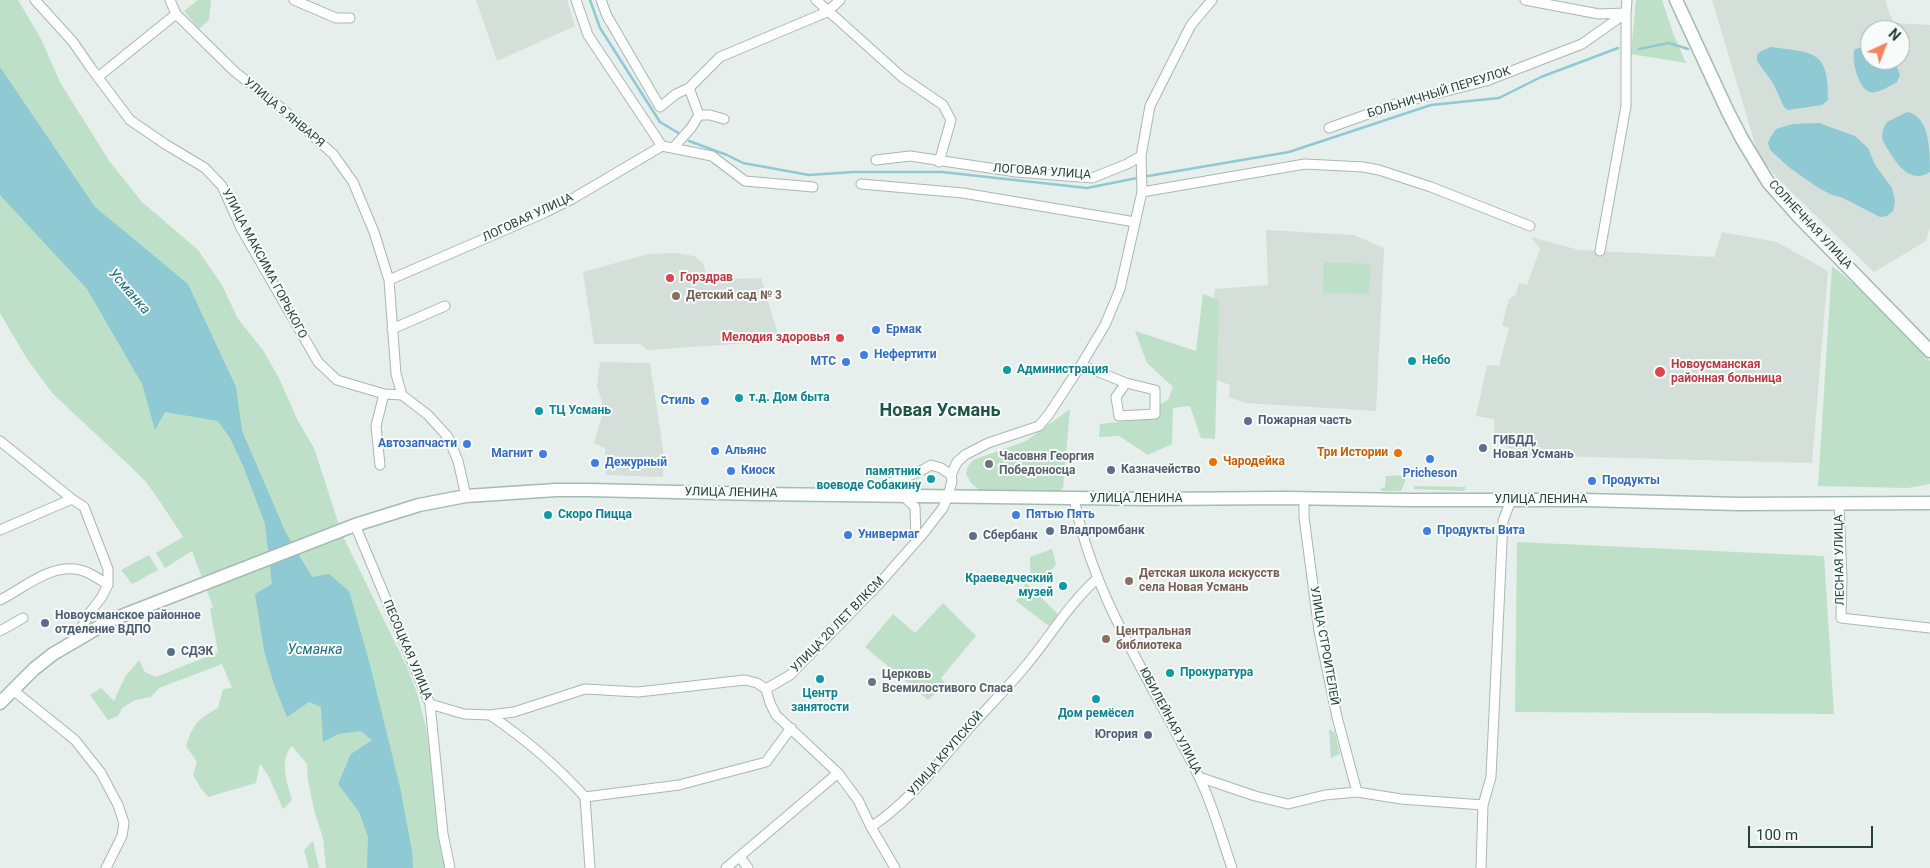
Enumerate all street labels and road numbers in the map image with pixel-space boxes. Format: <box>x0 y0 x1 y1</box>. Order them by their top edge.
street label: БОЛЬНИЧНЫЙ ПЕРЕУЛОК <box>1366 64 1512 122</box>
street label: УЛИЦА 9 ЯНВАРЯ <box>241 75 327 151</box>
street label: ЛОГОВАЯ УЛИЦА <box>993 161 1091 183</box>
street label: СОЛНЕЧНАЯ УЛИЦА <box>1765 178 1855 272</box>
street label: УЛИЦА МАКСИМА ГОРЬКОГО <box>218 187 310 341</box>
street label: ЛОГОВАЯ УЛИЦА <box>480 191 576 245</box>
street label: УЛИЦА ЛЕНИНА <box>684 485 778 501</box>
street label: УЛИЦА ЛЕНИНА <box>1090 492 1182 506</box>
street label: УЛИЦА ЛЕНИНА <box>1495 493 1587 507</box>
street label: ЛЕСНАЯ УЛИЦА <box>1832 514 1848 606</box>
street label: УЛИЦА 20 ЛЕТ ВЛКСМ <box>788 574 888 676</box>
street label: УЛИЦА СТРОИТЕЛЕЙ <box>1306 585 1342 707</box>
street label: ПЕСОЦКАЯ УЛИЦА <box>379 598 435 702</box>
street label: ЮБИЛЕЙНАЯ УЛИЦА <box>1136 665 1204 777</box>
street label: УЛИЦА КРУПСКОЙ <box>905 709 987 799</box>

